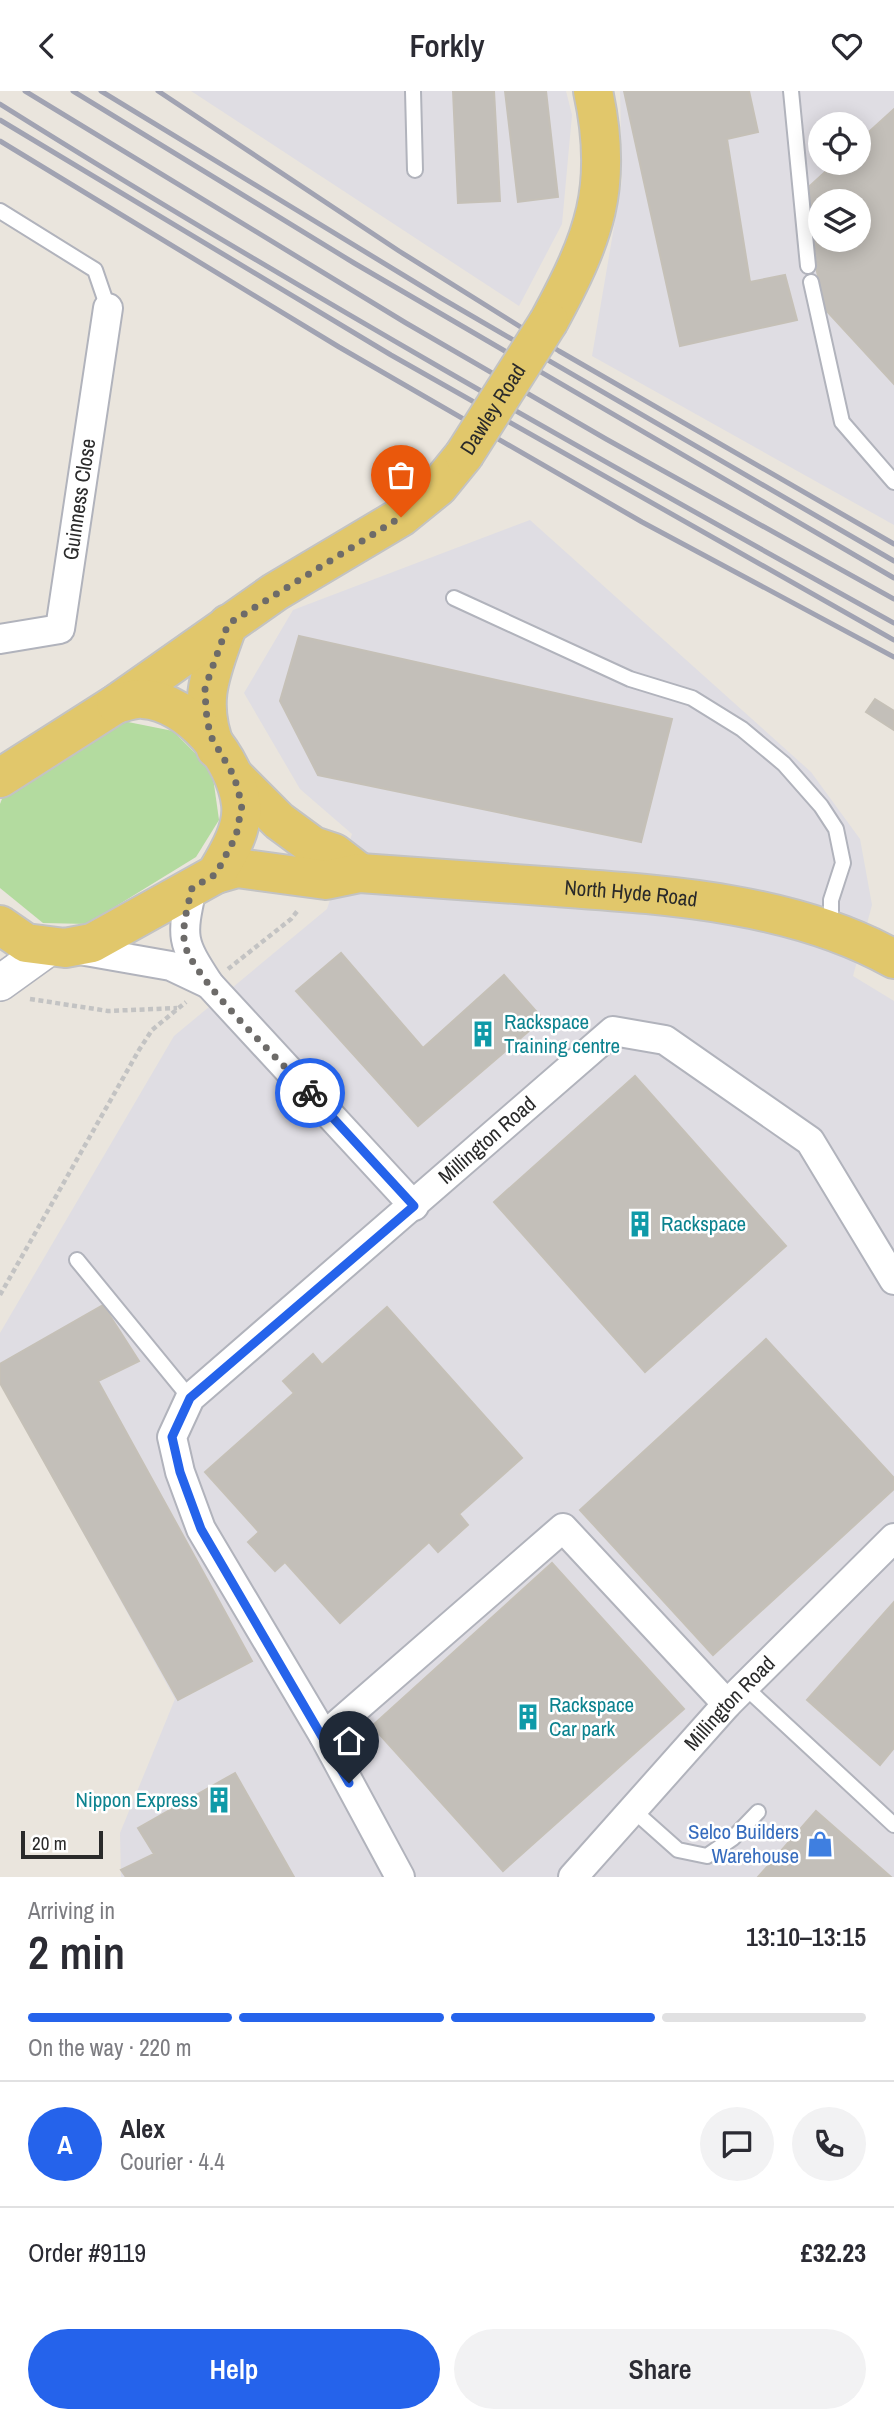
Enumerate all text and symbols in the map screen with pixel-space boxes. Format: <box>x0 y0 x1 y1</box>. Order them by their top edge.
text: Forkly <box>410 24 484 67</box>
icon: back <box>28 27 66 65</box>
icon: heart <box>828 27 866 65</box>
map controls <box>808 112 871 252</box>
button: locate <box>808 112 871 175</box>
button: layers <box>808 189 871 252</box>
street label: Dawley Road <box>453 358 532 460</box>
street label: Guinness Close <box>55 436 102 562</box>
pin <box>371 445 431 517</box>
icon: bag <box>382 456 420 494</box>
street label: North Hyde Road <box>563 873 699 914</box>
place label: Rackspace Training centre <box>504 1007 620 1060</box>
building icon: Rackspace Training centre <box>468 1019 498 1049</box>
courier <box>275 1058 345 1128</box>
icon: bike <box>291 1074 329 1112</box>
street label: Millington Road <box>432 1089 542 1190</box>
building icon: Rackspace <box>625 1209 655 1239</box>
place label: Rackspace <box>661 1209 746 1238</box>
street label: Millington Road <box>677 1649 781 1757</box>
place label: Rackspace Car park <box>549 1690 634 1743</box>
building icon: Rackspace Car park <box>513 1702 543 1732</box>
pin <box>319 1711 379 1783</box>
icon: home <box>330 1722 368 1760</box>
place label: Nippon Express <box>75 1785 198 1814</box>
building icon: Nippon Express <box>204 1785 234 1815</box>
place label: Selco Builders Warehouse <box>688 1817 799 1870</box>
scale bar <box>21 1828 103 1860</box>
shop icon: Selco Builders Warehouse <box>805 1829 835 1859</box>
text: 20 m <box>32 1830 67 1856</box>
text: Arriving in <box>28 1895 115 1926</box>
text: 13:10–13:15 <box>746 1919 866 1954</box>
text: 2 min <box>28 1921 125 1983</box>
text: On the way · 220 m <box>28 2032 192 2063</box>
button: chat <box>700 2107 774 2181</box>
button: phone <box>792 2107 866 2181</box>
text: Alex <box>120 2111 165 2146</box>
text: A <box>57 2127 73 2162</box>
text: Courier · 4.4 <box>120 2146 225 2177</box>
text: Order #9119 <box>28 2235 146 2270</box>
text: £32.23 <box>801 2235 866 2270</box>
button: Help <box>28 2329 440 2409</box>
button: Share <box>454 2329 866 2409</box>

